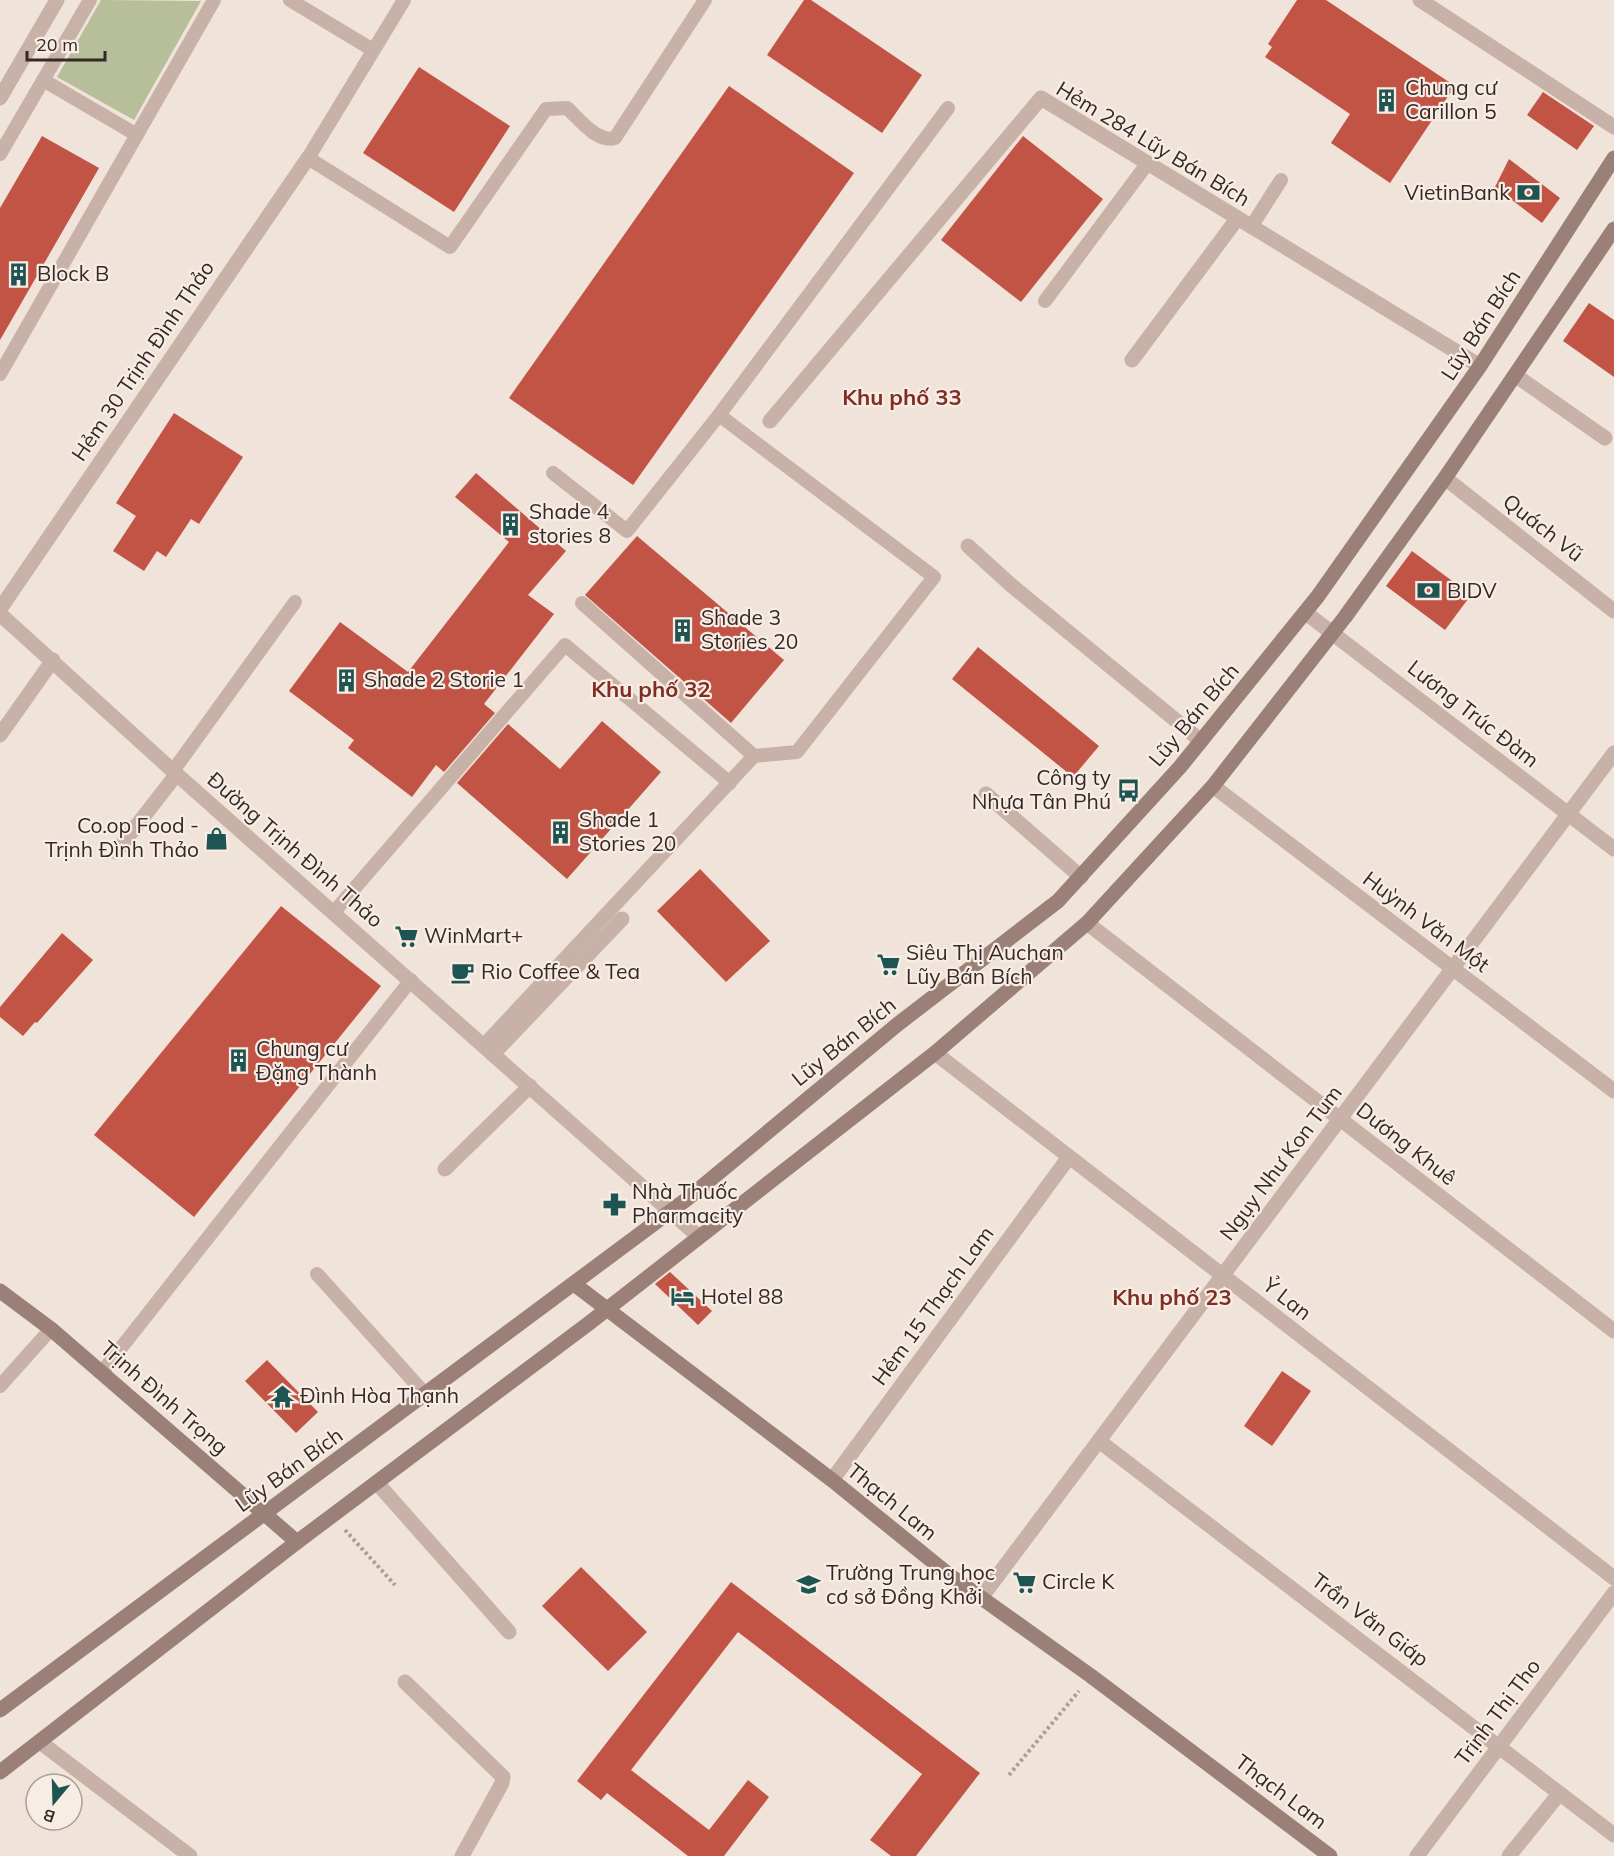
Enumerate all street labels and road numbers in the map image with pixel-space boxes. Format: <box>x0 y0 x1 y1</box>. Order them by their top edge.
street label: Hẻm 284 Lũy Bán Bích <box>1052 75 1255 211</box>
street label: Hẻm 30 Trịnh Đình Thảo <box>65 255 219 466</box>
street label: Lũy Bán Bích <box>1435 264 1526 385</box>
street label: Quách Vũ <box>1498 488 1589 567</box>
street label: Lương Trúc Đàm <box>1403 654 1544 772</box>
street label: Lũy Bán Bích <box>1143 657 1244 771</box>
street label: Đường Trịnh Đình Thảo <box>202 766 389 933</box>
street label: Huỳnh Văn Một <box>1358 865 1495 977</box>
street label: Lũy Bán Bích <box>786 991 901 1091</box>
street label: Ngụy Như Kon Tum <box>1213 1080 1347 1245</box>
street label: Dương Khuê <box>1352 1096 1462 1190</box>
street label: Hẻm 15 Thạch Lam <box>866 1221 999 1390</box>
street label: Ỷ Lan <box>1257 1271 1317 1325</box>
street label: Trịnh Đình Trọng <box>96 1335 234 1460</box>
street label: Lũy Bán Bích <box>230 1421 347 1517</box>
street label: Thạch Lam <box>842 1457 943 1545</box>
street label: Trần Văn Giáp <box>1307 1567 1434 1672</box>
street label: Trịnh Thị Tho <box>1449 1653 1546 1770</box>
street label: Thạch Lam <box>1231 1748 1333 1834</box>

